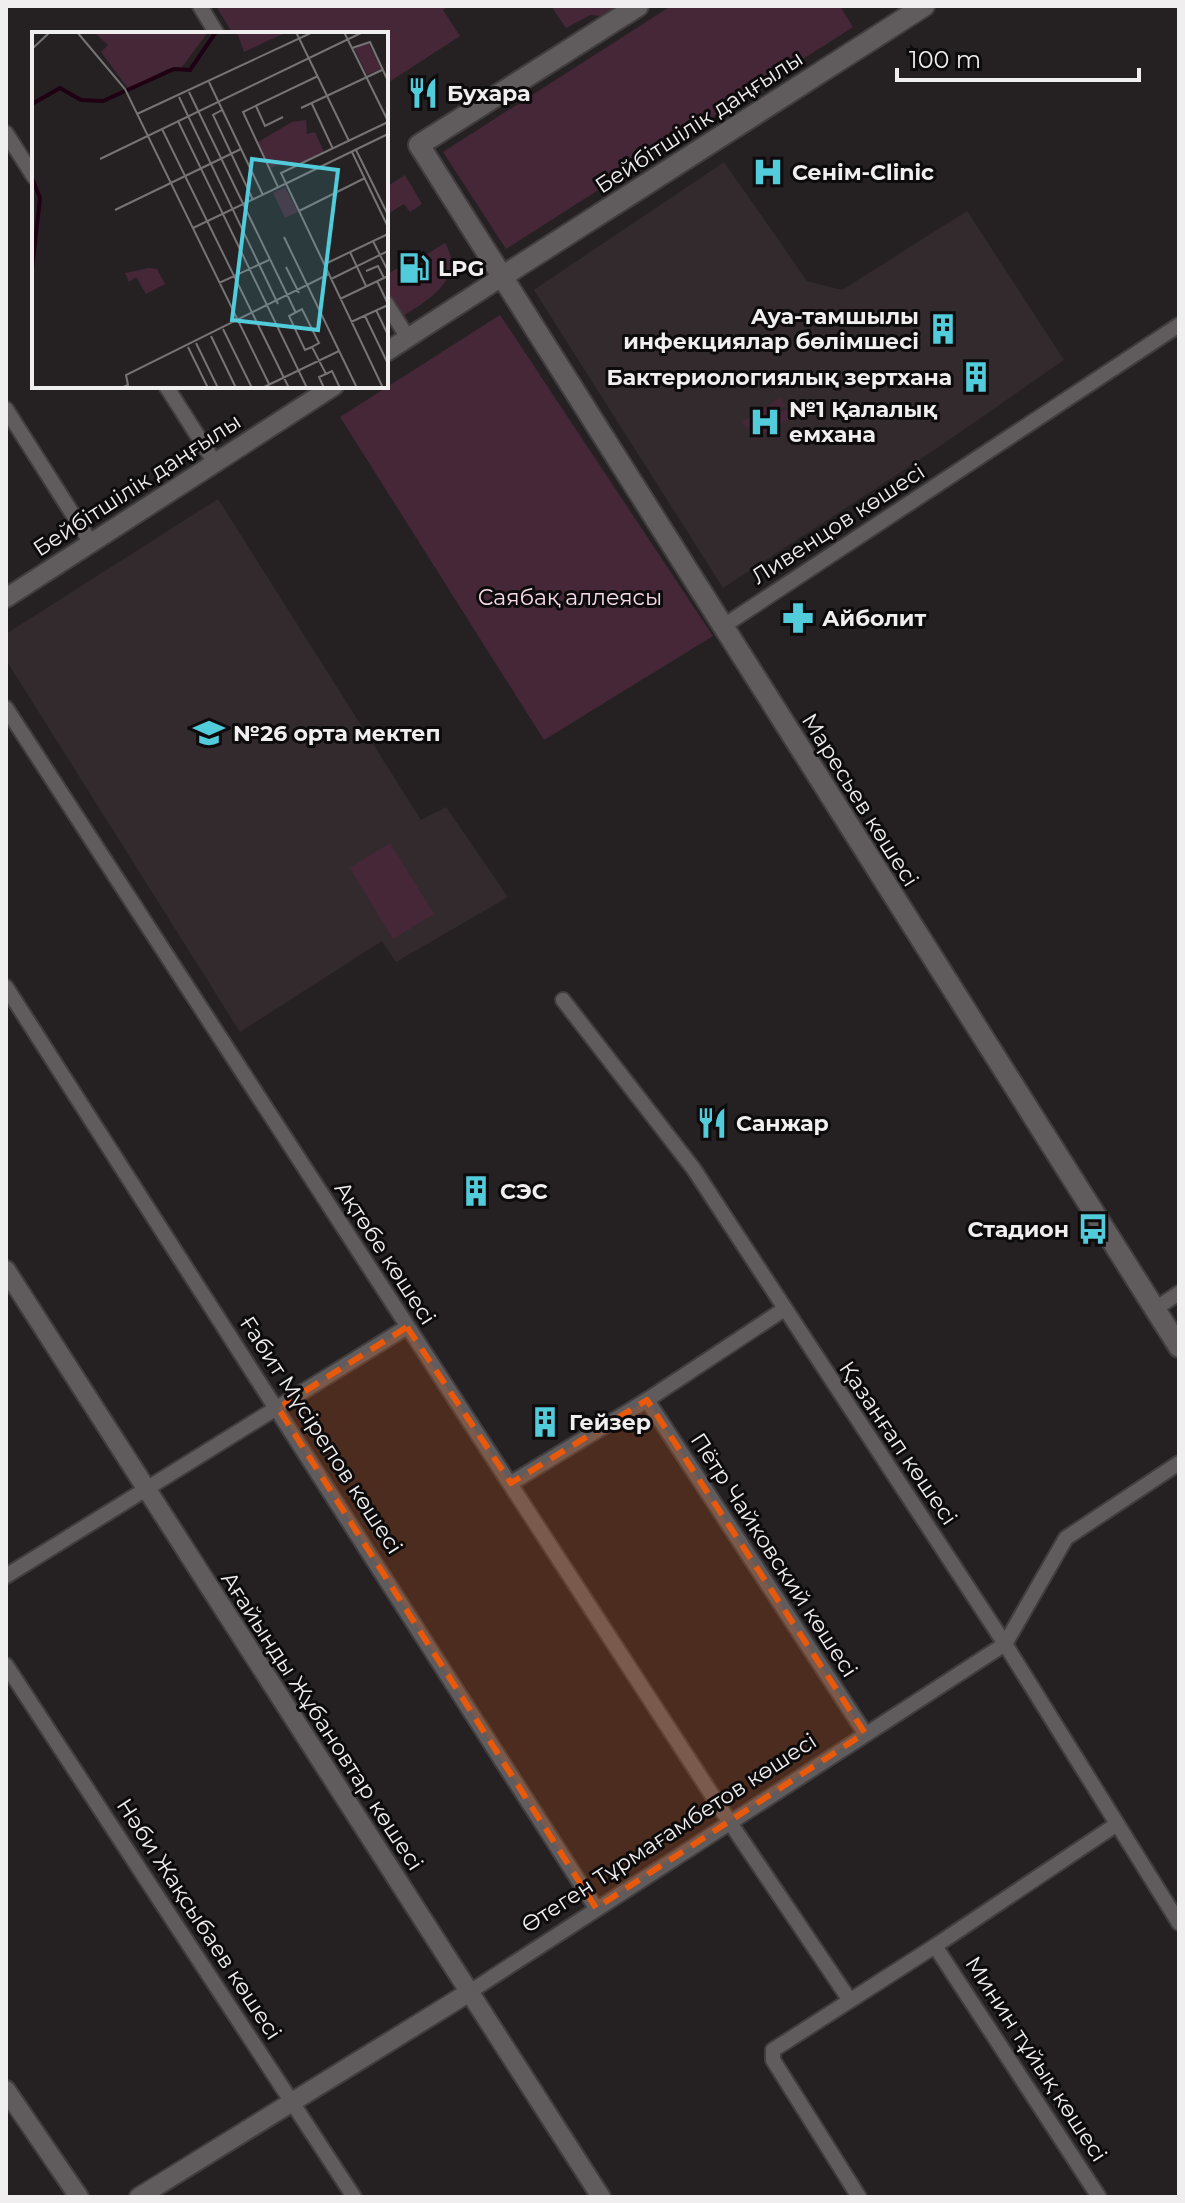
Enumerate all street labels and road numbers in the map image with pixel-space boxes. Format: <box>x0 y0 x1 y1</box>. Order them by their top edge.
street label: Бейбітшілік даңғылы <box>590 45 808 199</box>
street label: Бейбітшілік даңғылы <box>28 408 246 562</box>
street label: Ливенцов көшесі <box>746 458 930 590</box>
street label: Маресьев көшесі <box>796 708 924 892</box>
street label: Ақтөбе көшесі <box>329 1176 441 1330</box>
street label: Ғабит Мүсірепов көшесі <box>234 1311 408 1559</box>
street label: Қазанғап көшесі <box>833 1356 963 1530</box>
street label: Пётр Чайковский көшесі <box>685 1428 863 1682</box>
street label: Ағайынды Жұбановтар көшесі <box>215 1567 429 1875</box>
street label: Өтеген Тұрмағамбетов көшесі <box>516 1727 822 1939</box>
street label: Нәби Жақсыбаев көшесі <box>111 1793 287 2045</box>
street label: Минин тұйық көшесі <box>959 1951 1113 2167</box>

